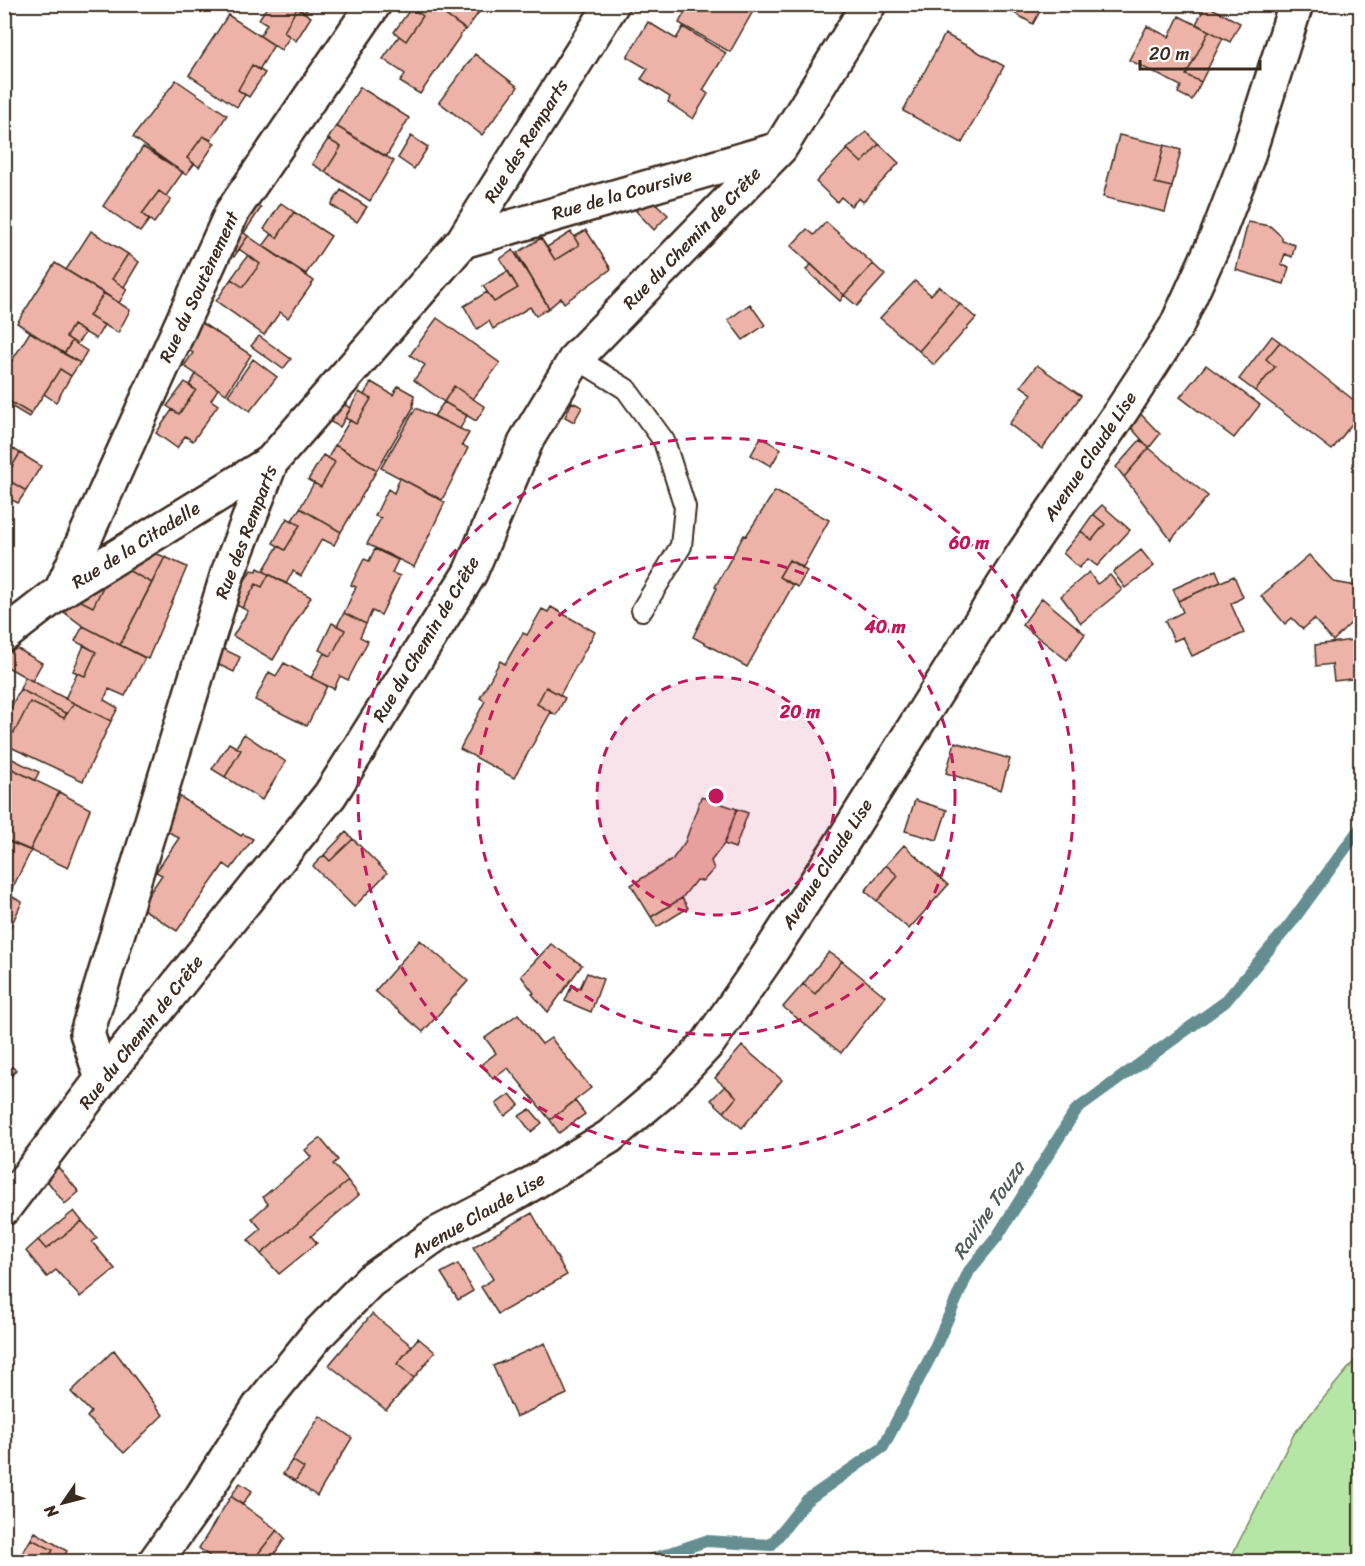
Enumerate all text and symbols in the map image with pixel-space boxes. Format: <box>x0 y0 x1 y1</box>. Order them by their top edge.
scale bar <box>1140 33 1260 71</box>
text: 20 m <box>1149 38 1189 70</box>
street label: Rue des Remparts <box>475 72 577 209</box>
street label: Rue de la Coursive <box>548 159 696 229</box>
street label: Rue du Chemin de Crête <box>615 159 769 317</box>
street label: Rue du Soutènement <box>150 205 248 368</box>
street label: Avenue Claude Lise <box>1034 385 1145 528</box>
street label: Rue des Remparts <box>206 460 286 604</box>
street label: Rue de la Citadelle <box>65 492 207 598</box>
text: 60 m <box>948 527 989 559</box>
street label: Rue du Chemin de Crête <box>364 550 488 728</box>
text: 40 m <box>863 611 906 643</box>
text: 20 m <box>779 696 820 728</box>
centre of rings <box>706 786 726 806</box>
street label: Avenue Claude Lise <box>772 792 881 937</box>
street label: Rue du Chemin de Crête <box>70 948 212 1116</box>
water label: Ravine Touza <box>942 1152 1035 1267</box>
street label: Avenue Claude Lise <box>404 1163 551 1267</box>
north arrow <box>33 1473 93 1533</box>
text: N <box>36 1498 67 1525</box>

